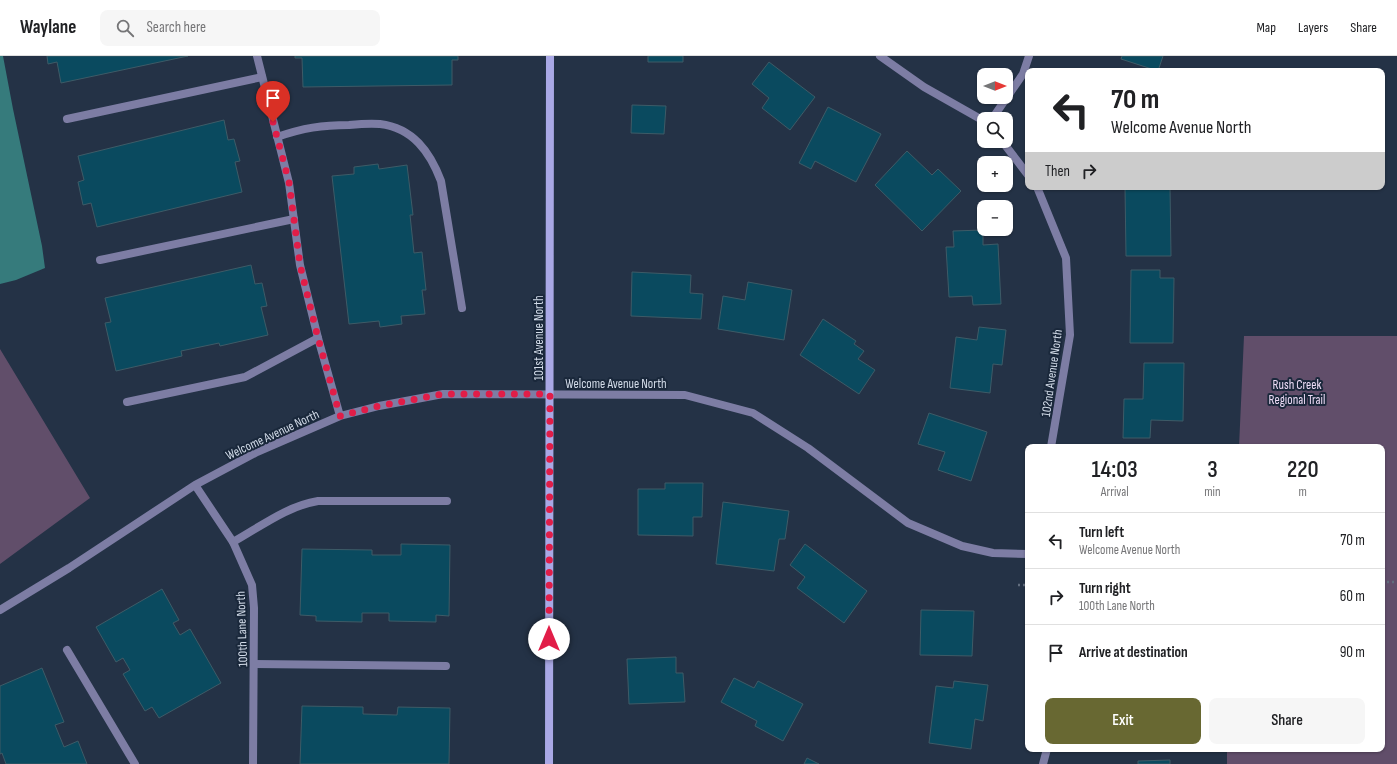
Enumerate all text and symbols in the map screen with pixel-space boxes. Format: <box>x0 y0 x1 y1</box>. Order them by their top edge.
search box <box>100 10 380 46</box>
text: Waylane <box>20 16 76 39</box>
icon: search <box>114 17 136 39</box>
text: Search here <box>146 18 206 37</box>
text: Map <box>1256 19 1276 36</box>
text: Layers <box>1298 19 1328 36</box>
text: Share <box>1350 19 1377 36</box>
north arrow <box>977 68 1013 104</box>
map controls <box>977 68 1013 236</box>
pin <box>256 81 290 122</box>
text: 70 m <box>1111 83 1159 116</box>
icon: left <box>1045 84 1097 136</box>
icon: arrive <box>262 87 284 109</box>
button: search <box>977 112 1013 148</box>
text: Welcome Avenue North <box>1111 117 1251 138</box>
button: + <box>977 156 1013 192</box>
icon: right <box>1078 160 1100 182</box>
text: Then <box>1045 162 1070 181</box>
button: − <box>977 200 1013 236</box>
street label: 101st Avenue North <box>531 296 547 380</box>
street label: 102nd Avenue North <box>1038 328 1066 418</box>
street label: Welcome Avenue North <box>565 376 667 392</box>
park label: Rush Creek Regional Trail <box>1269 377 1325 408</box>
street label: Welcome Avenue North <box>223 406 322 464</box>
text: 14:03 <box>1091 455 1138 484</box>
text: 3 <box>1207 455 1218 484</box>
text: 220 <box>1287 455 1319 484</box>
text: Arrival <box>1101 484 1129 500</box>
text: min <box>1204 484 1221 500</box>
text: m <box>1299 484 1307 500</box>
text: Turn left <box>1079 523 1124 542</box>
icon: left <box>1045 530 1067 552</box>
text: 70 m <box>1340 531 1365 550</box>
text: Welcome Avenue North <box>1079 542 1180 558</box>
text: Turn right <box>1079 579 1131 598</box>
icon: right <box>1045 586 1067 608</box>
text: 60 m <box>1340 587 1365 606</box>
street label: 100th Lane North <box>233 591 251 667</box>
text: 100th Lane North <box>1079 598 1155 614</box>
position arrow <box>528 618 570 660</box>
icon: arrive <box>1045 642 1067 664</box>
text: Arrive at destination <box>1079 643 1188 662</box>
text: 90 m <box>1340 643 1365 662</box>
button: Exit <box>1045 698 1201 744</box>
button: Share <box>1209 698 1365 744</box>

